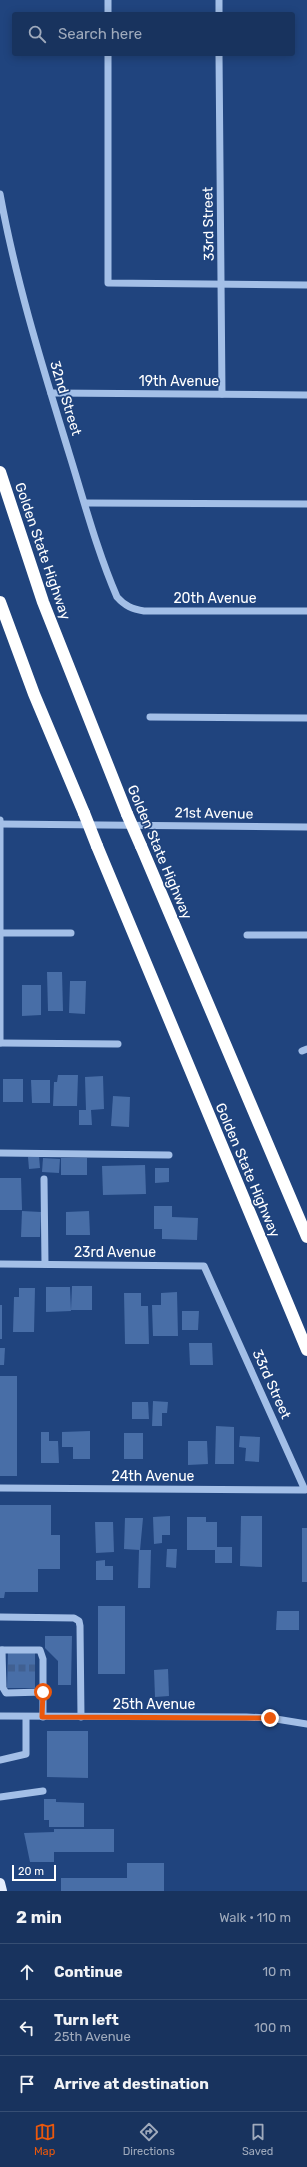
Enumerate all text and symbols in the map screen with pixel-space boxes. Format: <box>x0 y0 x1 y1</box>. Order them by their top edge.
search box <box>12 12 295 56</box>
icon: search <box>26 23 48 45</box>
text: Search here <box>58 25 142 43</box>
street label: 33rd Street <box>199 186 218 261</box>
street label: 32nd Street <box>46 359 85 438</box>
street label: 19th Avenue <box>139 373 219 390</box>
street label: Golden State Highway <box>11 480 74 622</box>
street label: 20th Avenue <box>173 590 257 607</box>
street label: Golden State Highway <box>124 783 196 922</box>
street label: 21st Avenue <box>174 804 254 823</box>
street label: Golden State Highway <box>212 1101 284 1240</box>
street label: 23rd Avenue <box>74 1244 156 1261</box>
street label: 33rd Street <box>249 1347 295 1422</box>
street label: 24th Avenue <box>112 1468 195 1485</box>
route start <box>34 1683 52 1701</box>
street label: 25th Avenue <box>113 1696 195 1713</box>
route end <box>261 1709 279 1727</box>
scale bar <box>12 1863 56 1882</box>
text: 20 m <box>18 1865 44 1878</box>
text: 2 min <box>16 1907 62 1927</box>
text: Walk · 110 m <box>219 1910 291 1925</box>
icon: ahead <box>16 1961 38 1983</box>
text: Continue <box>54 1963 123 1981</box>
text: 10 m <box>262 1964 291 1979</box>
text: Turn left <box>54 2011 119 2029</box>
icon: left <box>16 2017 38 2039</box>
text: 100 m <box>254 2020 291 2035</box>
text: 25th Avenue <box>54 2029 131 2044</box>
icon: arrive <box>16 2073 38 2095</box>
text: Arrive at destination <box>54 2075 209 2093</box>
tab: Map <box>34 2121 56 2158</box>
tab: Directions <box>123 2121 175 2158</box>
tab: Saved <box>242 2121 273 2158</box>

